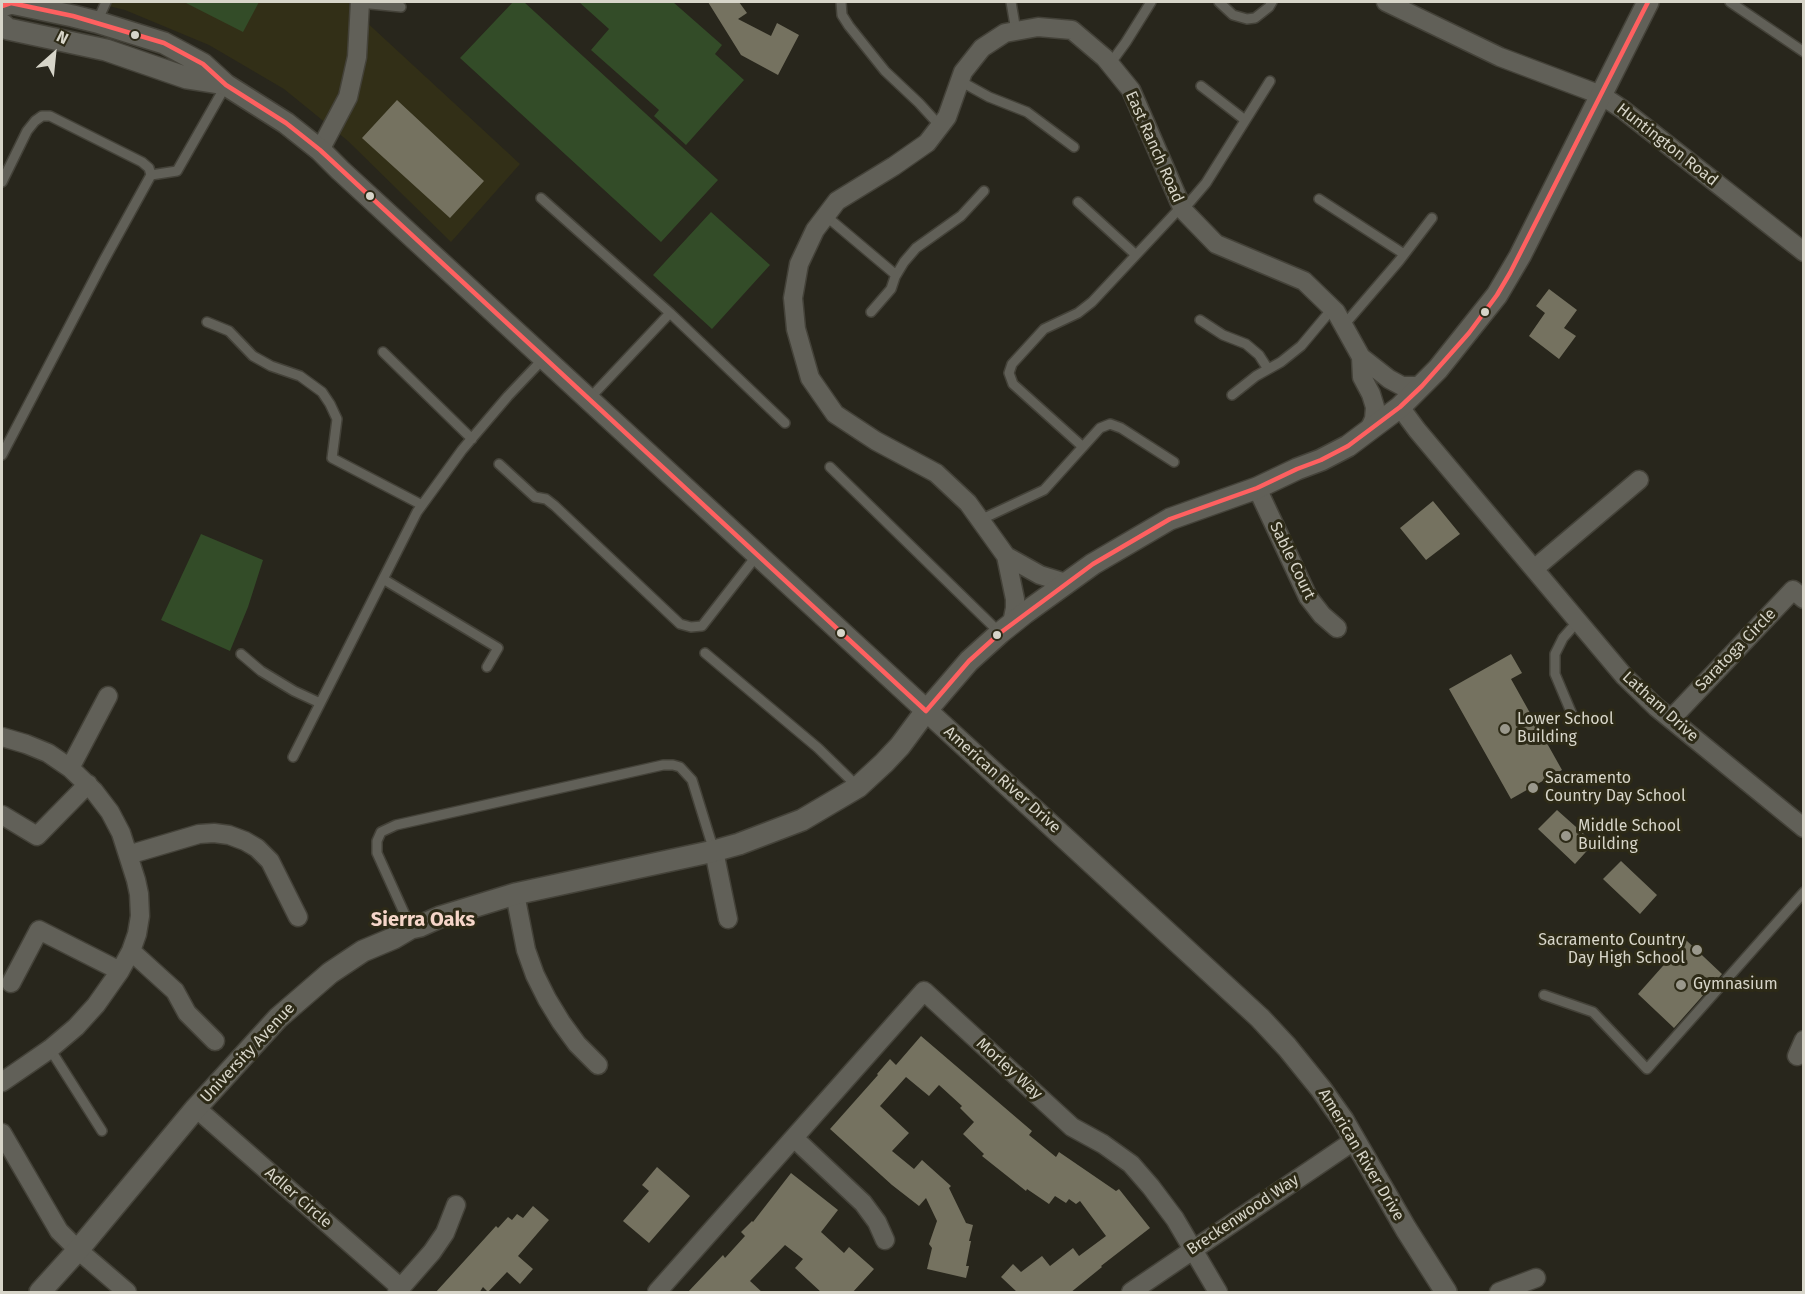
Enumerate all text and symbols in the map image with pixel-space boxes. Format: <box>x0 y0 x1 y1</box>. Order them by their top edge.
north arrow <box>24 24 84 84</box>
text: N <box>53 27 71 48</box>
unlabelled marker <box>129 29 141 41</box>
street label: East Ranch Road <box>1121 88 1187 206</box>
street label: Huntington Road <box>1613 100 1721 190</box>
unlabelled marker <box>364 190 376 202</box>
unlabelled marker <box>1479 306 1491 318</box>
street label: Sable Court <box>1265 519 1319 603</box>
street label: Saratoga Circle <box>1692 605 1780 695</box>
unlabelled marker <box>835 627 847 639</box>
unlabelled marker <box>991 629 1003 641</box>
street label: Latham Drive <box>1618 668 1702 746</box>
place label: Lower School Building <box>1517 710 1614 748</box>
street label: American River Drive <box>940 722 1064 838</box>
marker: Lower School Building <box>1498 722 1512 736</box>
place label: Sacramento Country Day School <box>1545 769 1686 807</box>
marker: Sacramento Country Day School <box>1526 781 1540 795</box>
place label: Middle School Building <box>1578 817 1681 855</box>
marker: Middle School Building <box>1559 829 1573 843</box>
district label: Sierra Oaks <box>371 908 475 932</box>
place label: Sacramento Country Day High School <box>1538 931 1685 969</box>
marker: Sacramento Country Day High School <box>1690 943 1704 957</box>
place label: Gymnasium <box>1693 975 1778 995</box>
marker: Gymnasium <box>1674 978 1688 992</box>
street label: University Avenue <box>197 999 299 1107</box>
street label: Morley Way <box>972 1034 1046 1104</box>
street label: American River Drive <box>1314 1085 1408 1225</box>
street label: Adler Circle <box>261 1164 335 1232</box>
street label: Breckenwood Way <box>1183 1170 1303 1260</box>

